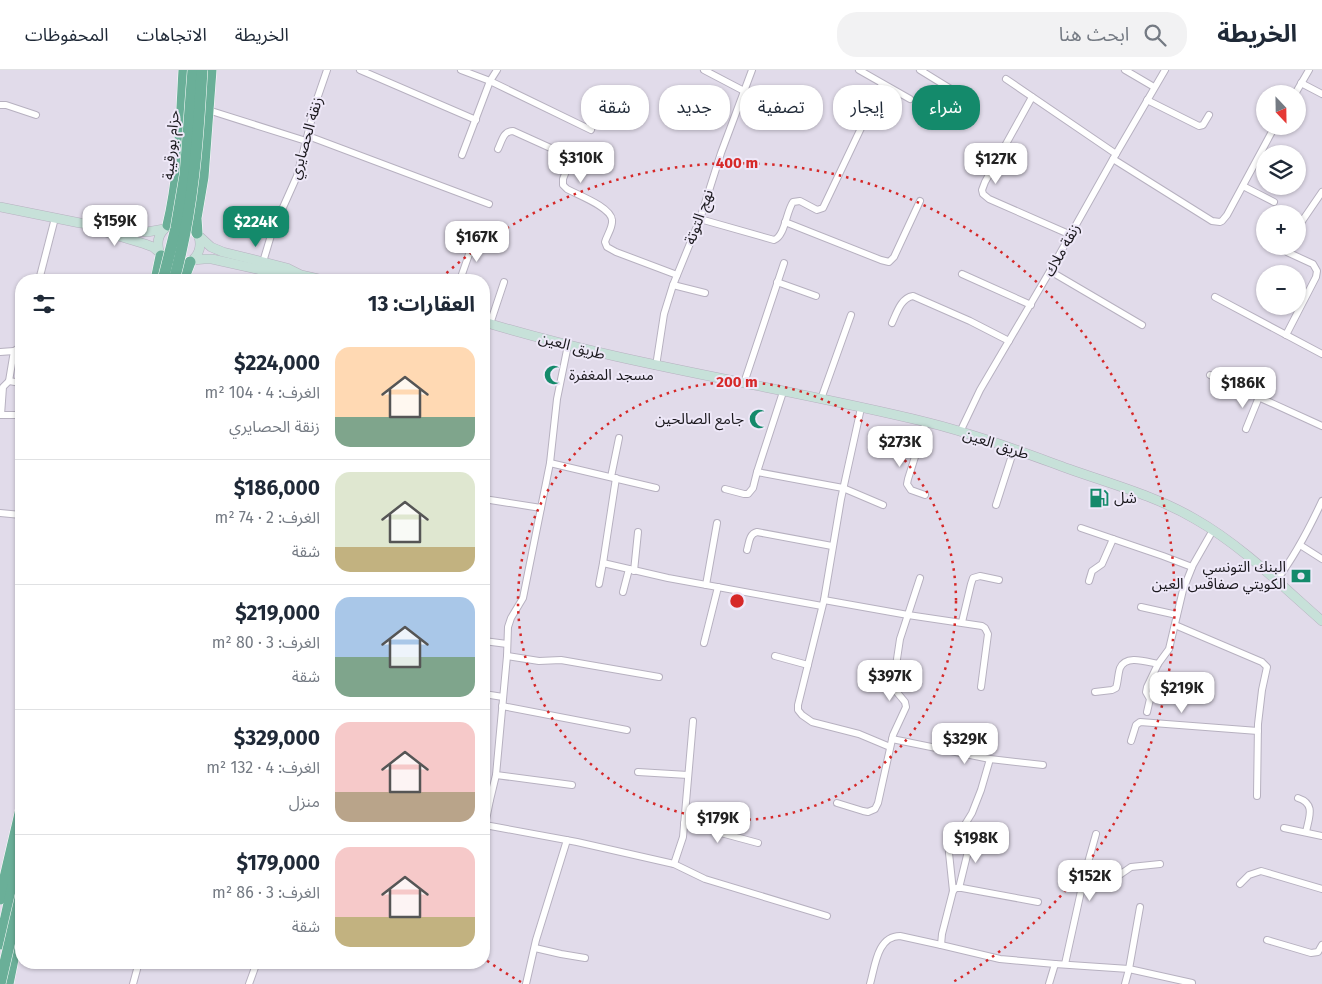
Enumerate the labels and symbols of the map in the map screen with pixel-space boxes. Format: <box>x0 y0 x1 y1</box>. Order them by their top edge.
north arrow <box>1256 85 1306 135</box>
street label: زنقة الحصايري <box>286 95 329 182</box>
street label: حزام بورقيبة <box>159 109 185 181</box>
pin: $310K <box>546 142 616 184</box>
pin: $127K <box>961 142 1031 185</box>
text: 400 m <box>716 154 758 172</box>
street label: نهج التوتة <box>681 187 720 248</box>
pin: $159K <box>80 204 150 247</box>
pin: $224K <box>221 206 291 248</box>
pin: $167K <box>442 220 512 263</box>
street label: زنقة ملاك <box>1040 220 1084 280</box>
street label: طريق العين <box>537 328 607 364</box>
mosque icon: مسجد المغفرة <box>543 364 565 386</box>
place label: مسجد المغفرة <box>569 366 654 384</box>
pin: $186K <box>1208 366 1278 409</box>
text: 200 m <box>716 373 758 391</box>
mosque icon: جامع الصالحين <box>748 408 770 430</box>
place label: جامع الصالحين <box>655 410 744 431</box>
street label: طريق العين <box>961 425 1031 464</box>
pin: $273K <box>865 426 935 468</box>
fuel station icon: شل <box>1088 487 1110 509</box>
place label: شل <box>1114 489 1137 507</box>
place label: البنك التونسي الكويتي صفاقس العين <box>1152 558 1286 595</box>
bank icon: البنك التونسي الكويتي صفاقس العين <box>1290 565 1312 587</box>
centre of rings <box>728 592 746 610</box>
pin: $397K <box>855 660 925 702</box>
pin: $219K <box>1147 672 1217 714</box>
pin: $329K <box>930 722 1000 765</box>
pin: $179K <box>683 802 753 844</box>
pin: $198K <box>941 822 1011 864</box>
pin: $152K <box>1055 860 1125 902</box>

